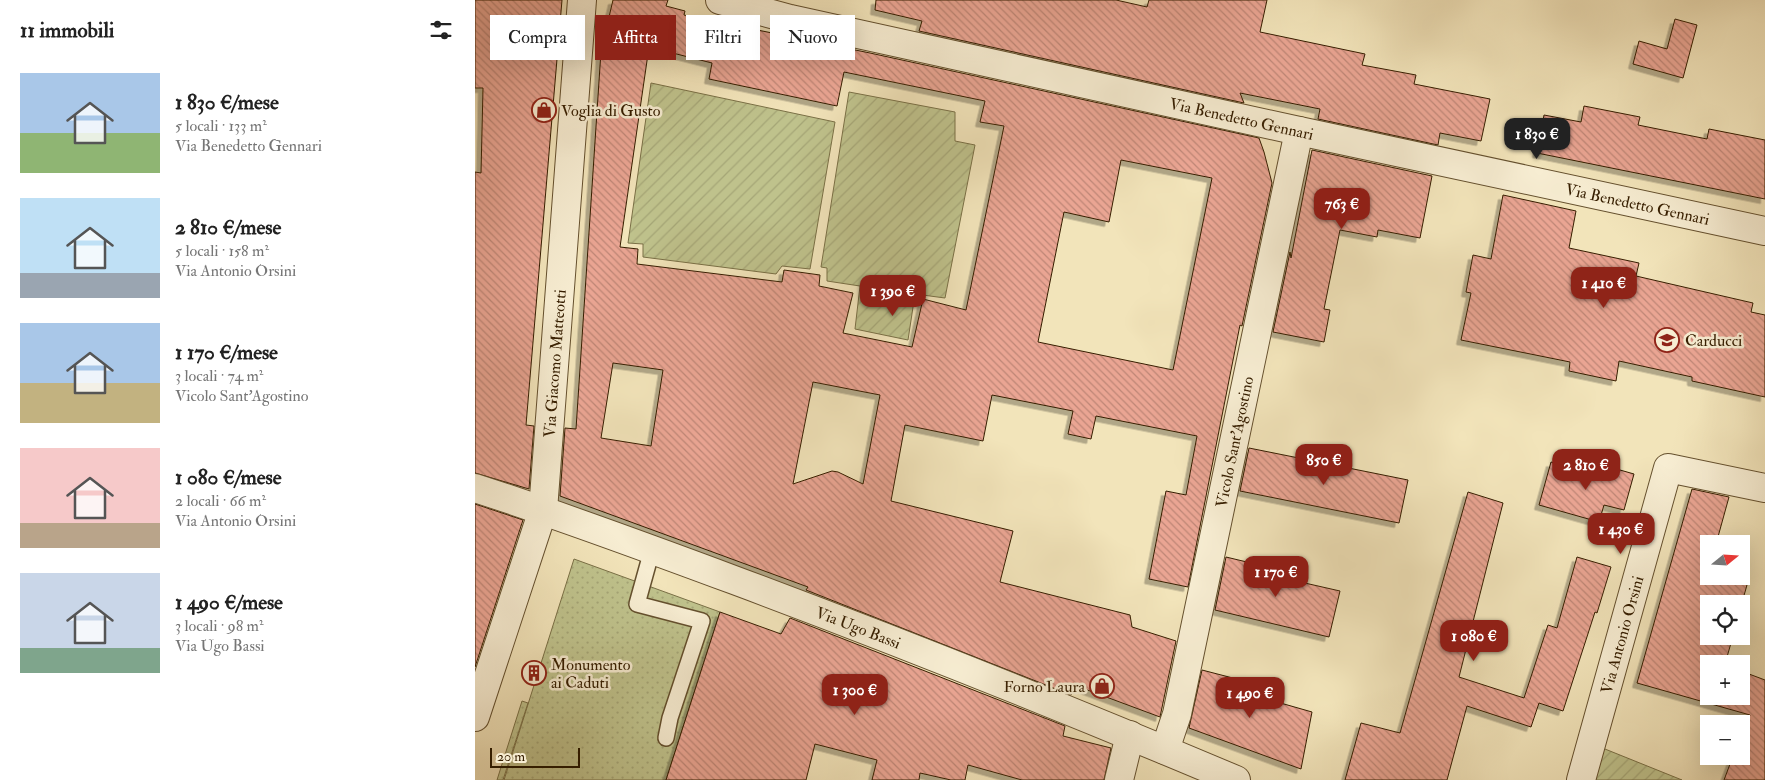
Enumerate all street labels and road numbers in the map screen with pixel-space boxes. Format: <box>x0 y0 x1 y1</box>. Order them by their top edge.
street label: Via Benedetto Gennari <box>1168 94 1315 145</box>
street label: Via Benedetto Gennari <box>1563 179 1711 230</box>
street label: Via Giacomo Matteotti <box>540 288 571 438</box>
street label: Vicolo Sant'Agostino <box>1211 374 1258 509</box>
street label: Via Antonio Orsini <box>1597 574 1648 696</box>
street label: Via Ugo Bassi <box>813 603 904 654</box>

